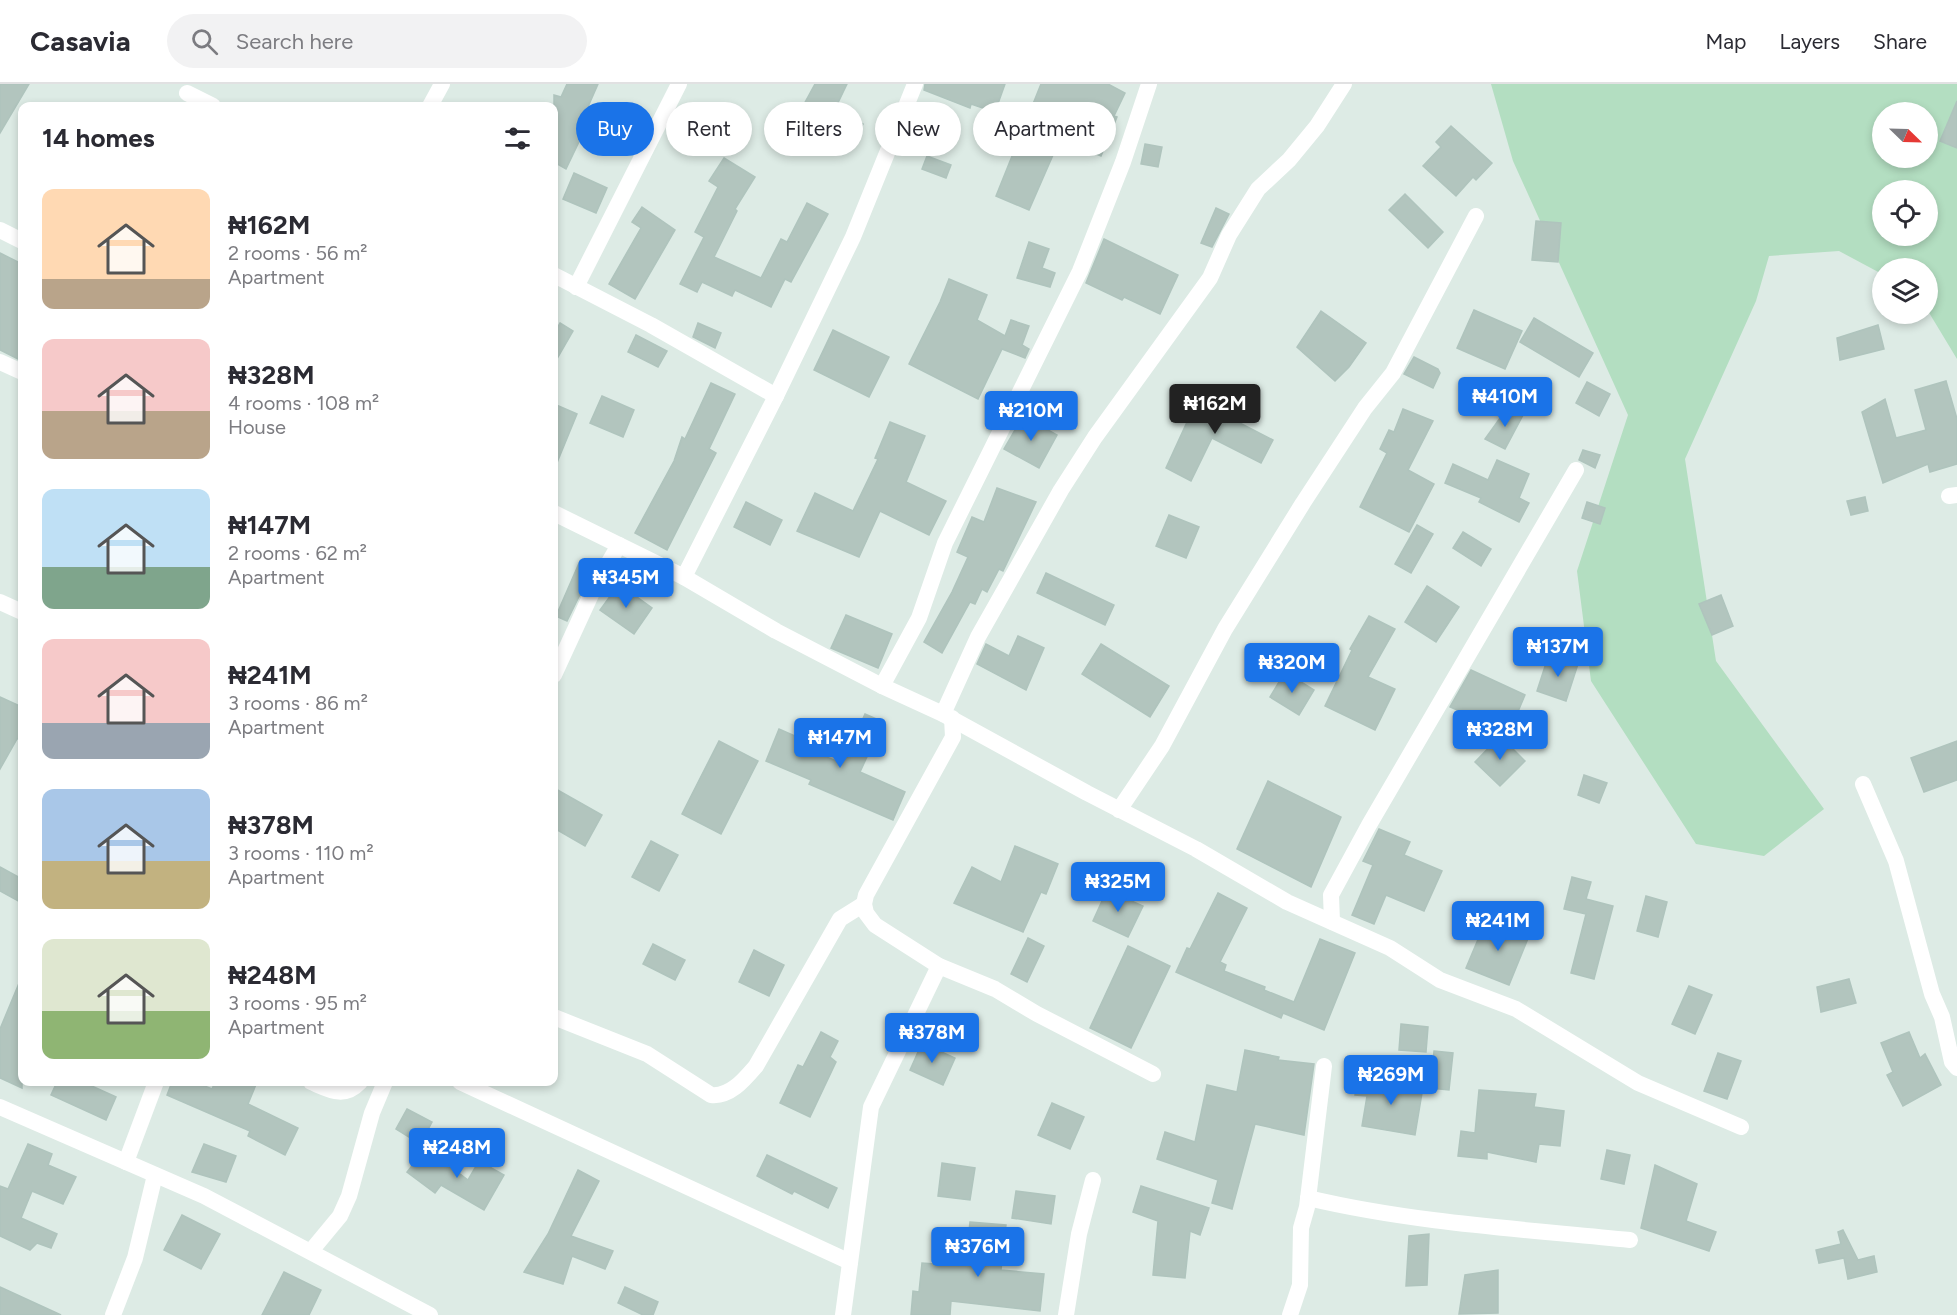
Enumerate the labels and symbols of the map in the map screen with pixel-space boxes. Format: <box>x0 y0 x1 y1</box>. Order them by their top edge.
north arrow <box>1872 102 1938 168</box>
pin: ₦410M <box>1463 377 1547 428</box>
pin: ₦162M <box>1173 384 1257 435</box>
pin: ₦210M <box>989 391 1073 442</box>
pin: ₦345M <box>584 558 668 609</box>
pin: ₦137M <box>1516 627 1600 678</box>
pin: ₦320M <box>1250 643 1334 694</box>
pin: ₦328M <box>1458 710 1542 761</box>
pin: ₦147M <box>798 718 882 769</box>
pin: ₦325M <box>1076 862 1160 913</box>
pin: ₦241M <box>1456 901 1540 952</box>
pin: ₦378M <box>890 1013 974 1064</box>
pin: ₦269M <box>1349 1055 1433 1106</box>
pin: ₦248M <box>415 1128 499 1179</box>
pin: ₦376M <box>936 1227 1020 1278</box>

